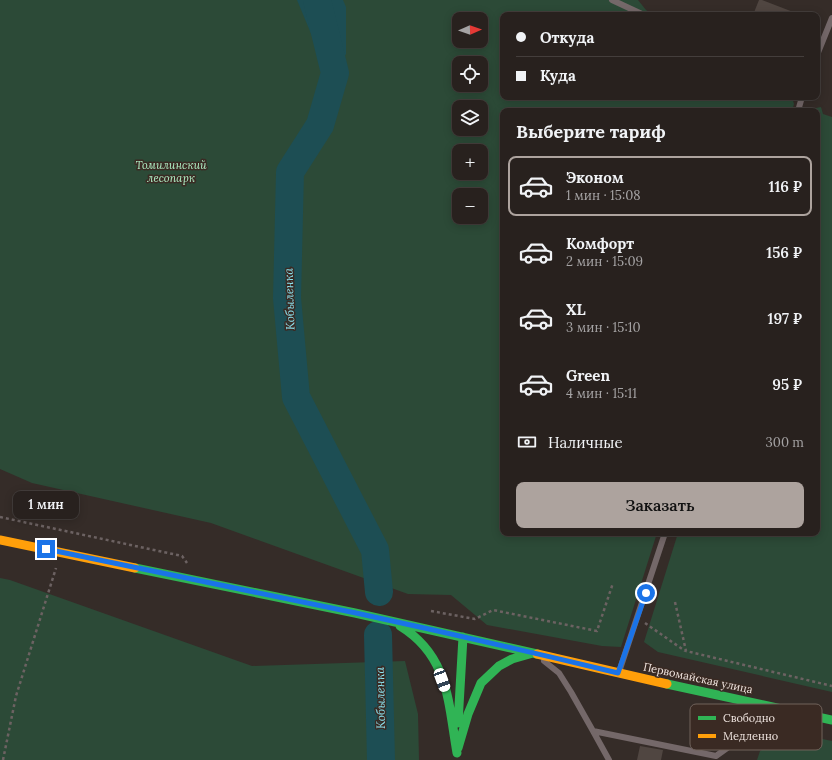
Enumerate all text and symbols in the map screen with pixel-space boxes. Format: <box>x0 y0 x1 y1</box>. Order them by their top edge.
north arrow <box>452 12 488 48</box>
map controls <box>452 12 488 224</box>
text: Откуда <box>540 28 594 47</box>
button: locate <box>452 56 488 92</box>
text: Куда <box>540 66 576 85</box>
button: layers <box>452 100 488 136</box>
text: Выберите тариф <box>516 120 666 143</box>
button: + <box>452 144 488 180</box>
park label: Томилинский лесопарк <box>136 158 207 185</box>
icon: car <box>518 168 554 204</box>
text: Эконом <box>566 168 624 187</box>
text: 116 ₽ <box>769 177 802 196</box>
text: 1 мин · 15:08 <box>566 187 641 204</box>
button: − <box>452 188 488 224</box>
icon: car <box>518 234 554 270</box>
text: Комфорт <box>566 234 634 253</box>
text: 156 ₽ <box>766 243 802 262</box>
text: 2 мин · 15:09 <box>566 253 643 270</box>
water label: Кобыленка <box>280 267 298 330</box>
icon: car <box>518 300 554 336</box>
text: XL <box>566 300 586 319</box>
text: 197 ₽ <box>768 309 802 328</box>
text: 3 мин · 15:10 <box>566 319 640 336</box>
icon: car <box>518 366 554 402</box>
text: Green <box>566 366 610 385</box>
text: 95 ₽ <box>772 375 802 394</box>
text: 4 мин · 15:11 <box>566 385 637 402</box>
icon: cash <box>516 431 538 453</box>
text: Наличные <box>548 433 623 452</box>
text: 300 m <box>766 434 804 451</box>
button: Заказать <box>516 482 804 528</box>
callout: 1 мин <box>13 491 79 519</box>
text: 1 мин <box>28 496 64 513</box>
route end <box>37 540 55 558</box>
route start <box>637 584 655 602</box>
street label: Первомайская улица <box>642 660 754 697</box>
water label: Кобыленка <box>372 666 388 729</box>
car <box>432 667 452 693</box>
legend <box>690 704 822 750</box>
text: Свободно <box>723 711 775 725</box>
text: Медленно <box>723 729 778 743</box>

